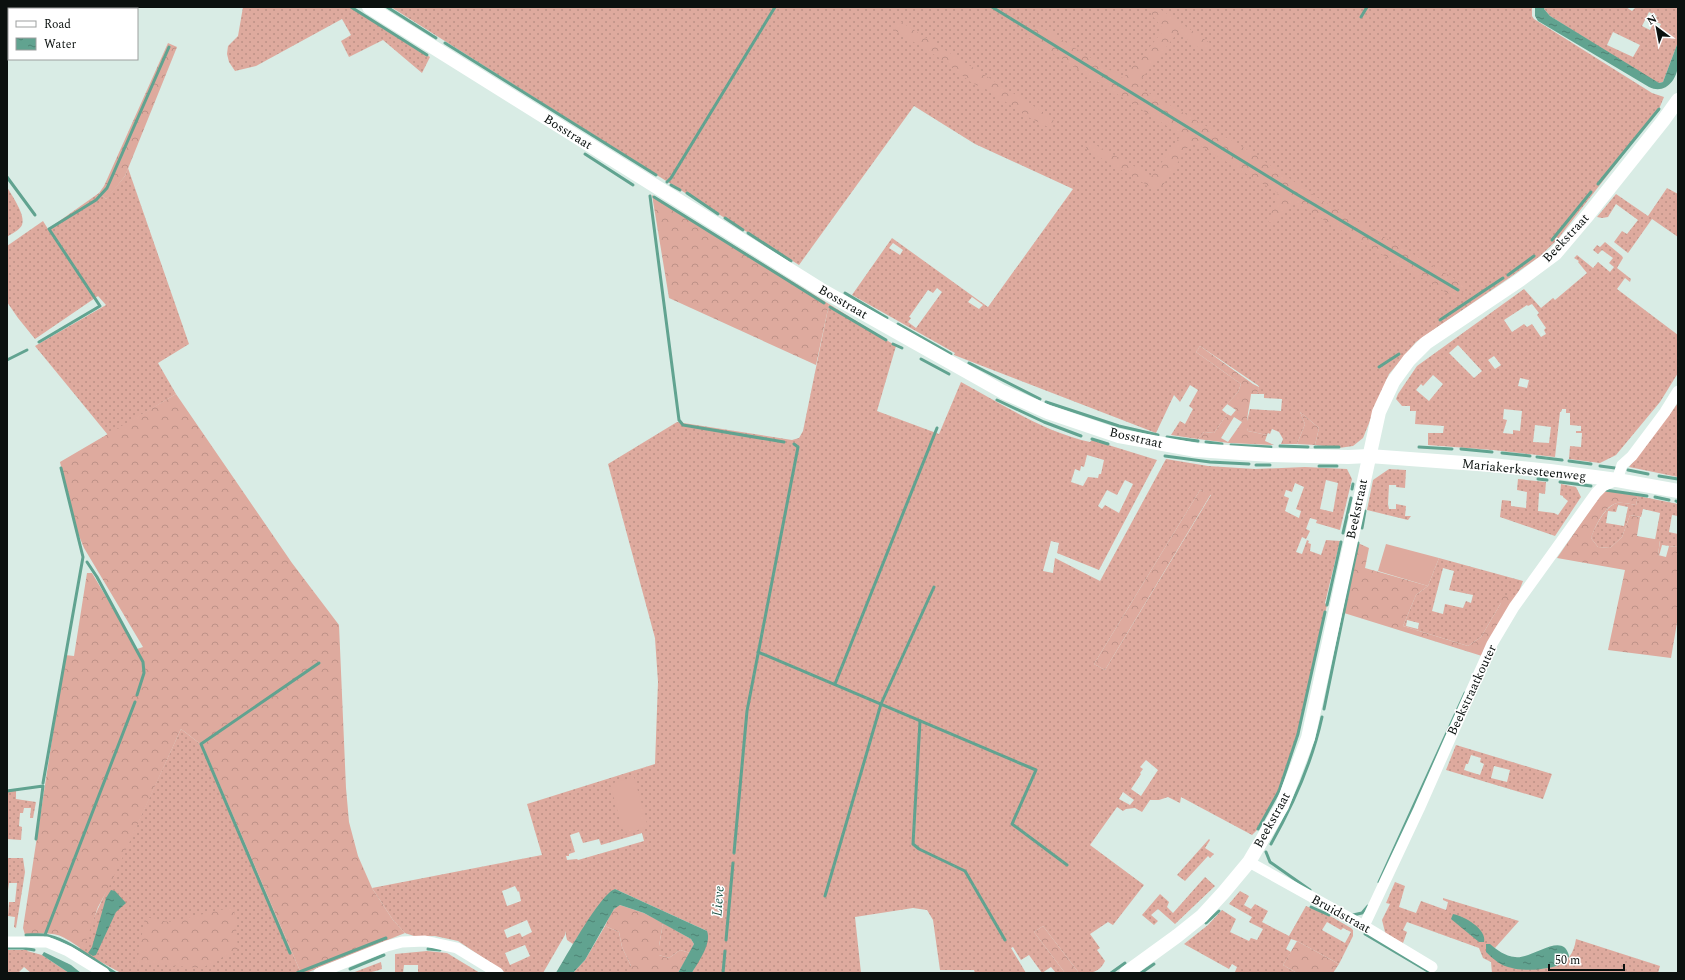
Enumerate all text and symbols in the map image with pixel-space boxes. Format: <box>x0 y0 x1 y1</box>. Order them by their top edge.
legend <box>8 8 138 60</box>
north arrow <box>1637 8 1677 48</box>
text: N <box>1644 10 1660 30</box>
text: Road <box>44 15 71 34</box>
text: Water <box>44 35 76 54</box>
street label: Bosstraat <box>540 109 597 155</box>
street label: Beekstraat <box>1538 209 1594 267</box>
street label: Bosstraat <box>815 280 872 324</box>
street label: Bosstraat <box>1107 422 1165 454</box>
street label: Mariakerksesteenweg <box>1461 454 1587 486</box>
street label: Beekstraat <box>1341 477 1373 541</box>
street label: Beekstraatkouter <box>1442 641 1502 739</box>
street label: Beekstraat <box>1248 788 1296 852</box>
water label: Lieve <box>706 885 730 917</box>
street label: Bruidstraat <box>1308 889 1375 939</box>
scale bar <box>1549 946 1624 972</box>
text: 50 m <box>1555 951 1580 970</box>

